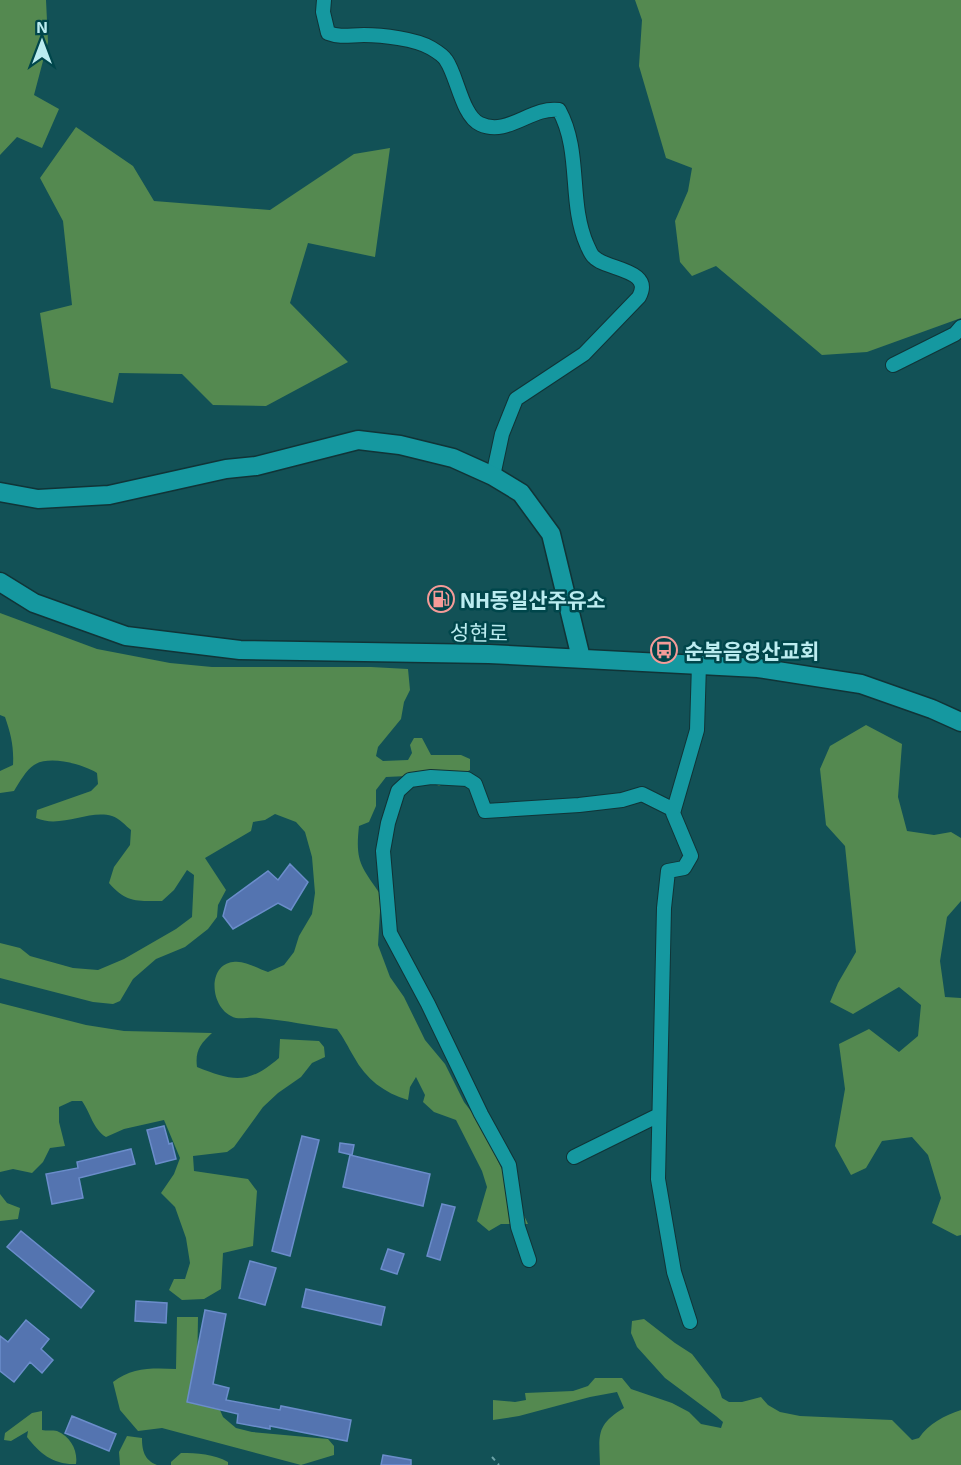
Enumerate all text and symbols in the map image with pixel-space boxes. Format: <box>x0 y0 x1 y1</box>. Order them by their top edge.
north arrow <box>12 12 72 72</box>
text: N <box>36 17 48 36</box>
fuel station icon: NH동일산주유소 <box>426 584 456 614</box>
place label: NH동일산주유소 <box>460 587 606 612</box>
street label: 성현로 <box>450 619 508 645</box>
bus stop icon: 순복음영산교회 <box>649 635 679 665</box>
place label: 순복음영산교회 <box>684 638 819 663</box>

